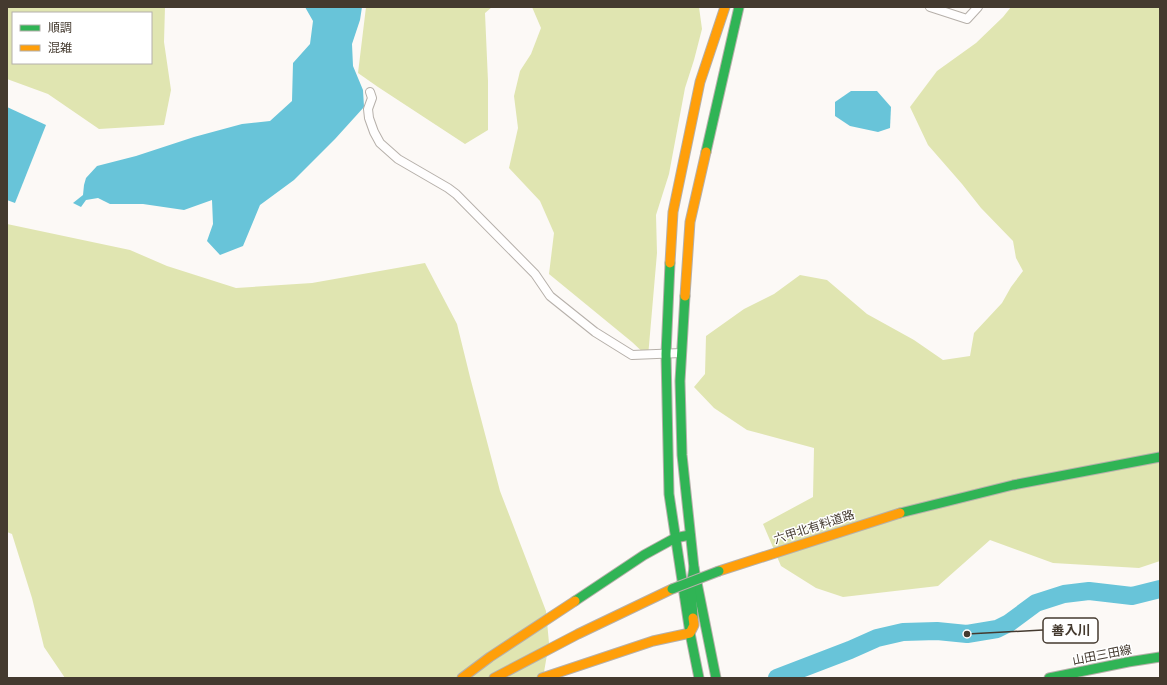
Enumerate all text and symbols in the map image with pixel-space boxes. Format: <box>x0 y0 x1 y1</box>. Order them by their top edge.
legend <box>12 12 152 64</box>
text: 順調 <box>48 22 72 34</box>
text: 混雑 <box>48 41 72 54</box>
street label: 六甲北有料道路 <box>772 507 856 546</box>
callout: 善入川 <box>1043 618 1098 643</box>
text: 善入川 <box>1051 623 1091 638</box>
street label: 山田三田線 <box>1071 642 1133 667</box>

